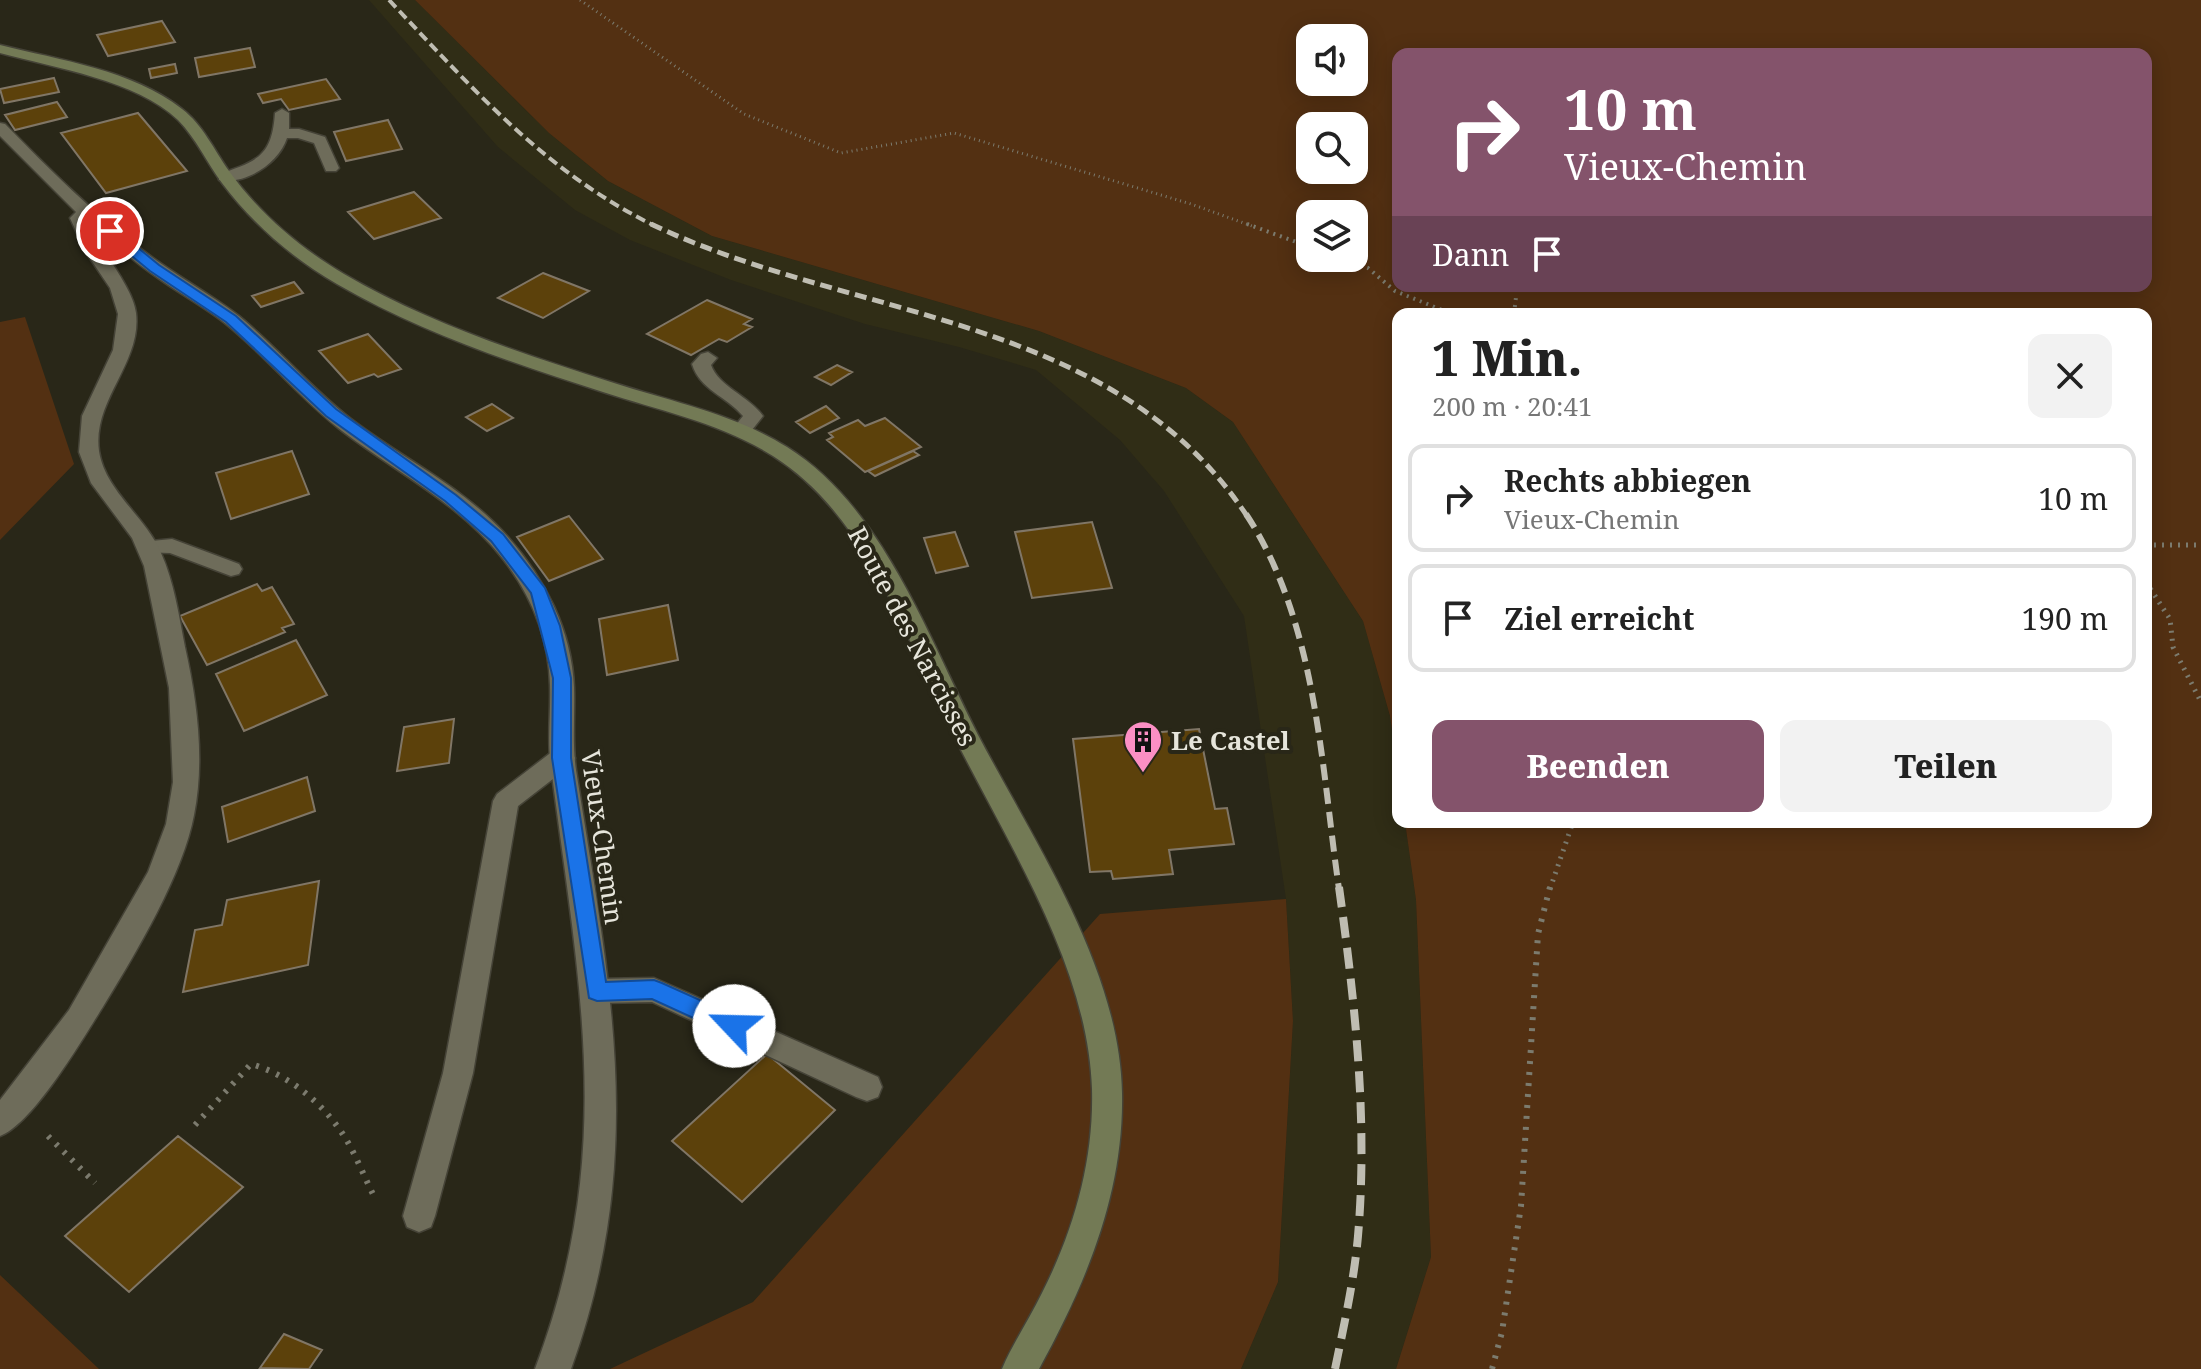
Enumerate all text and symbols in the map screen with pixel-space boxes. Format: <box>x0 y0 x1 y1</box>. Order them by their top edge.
map controls <box>1296 24 1368 272</box>
button: sound <box>1296 24 1368 96</box>
text: 10 m <box>1564 70 1697 146</box>
icon: right <box>1432 80 1536 184</box>
button: search <box>1296 112 1368 184</box>
text: Vieux-Chemin <box>1564 142 1807 191</box>
pin <box>76 197 144 265</box>
button: layers <box>1296 200 1368 272</box>
icon: arrive <box>88 209 132 253</box>
icon: arrive <box>1525 232 1569 276</box>
text: Dann <box>1432 234 1509 275</box>
text: 1 Min. <box>1432 325 1583 390</box>
button: close <box>2028 334 2112 418</box>
text: 200 m · 20:41 <box>1432 388 1593 424</box>
text: Rechts abbiegen <box>1504 460 1751 501</box>
icon: right <box>1436 476 1480 520</box>
text: 10 m <box>2038 478 2108 519</box>
text: Vieux-Chemin <box>1504 501 1679 537</box>
street label: Route des Narcisses <box>840 520 986 752</box>
icon: arrive <box>1436 596 1480 640</box>
text: Ziel erreicht <box>1504 598 1694 639</box>
text: 190 m <box>2022 598 2108 639</box>
building icon: Le Castel <box>1122 719 1164 774</box>
button: Beenden <box>1432 720 1764 812</box>
button: Teilen <box>1780 720 2112 812</box>
place label: Le Castel <box>1171 722 1290 758</box>
street label: Vieux-Chemin <box>573 748 633 927</box>
position arrow <box>692 984 776 1068</box>

